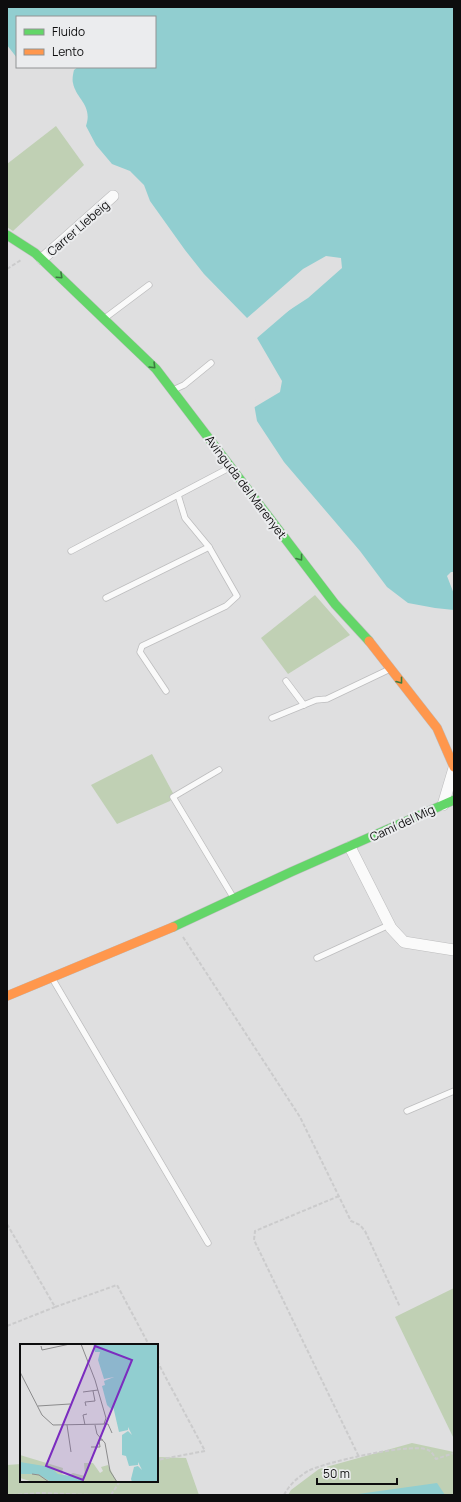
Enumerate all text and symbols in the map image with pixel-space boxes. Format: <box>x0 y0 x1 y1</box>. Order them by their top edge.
legend <box>16 16 156 68</box>
text: Fluido <box>52 23 85 40</box>
text: Lento <box>52 43 84 60</box>
street label: Carrer Llebeig <box>43 196 113 260</box>
one-way arrow <box>55 271 63 278</box>
one-way arrow <box>148 361 156 369</box>
street label: Avinguda del Marenyet <box>201 432 291 542</box>
one-way arrow <box>295 554 302 561</box>
one-way arrow <box>395 676 402 683</box>
street label: Camí del Mig <box>367 801 437 845</box>
inset map <box>20 1344 158 1482</box>
scale bar <box>317 1460 397 1486</box>
text: 50 m <box>323 1465 350 1482</box>

